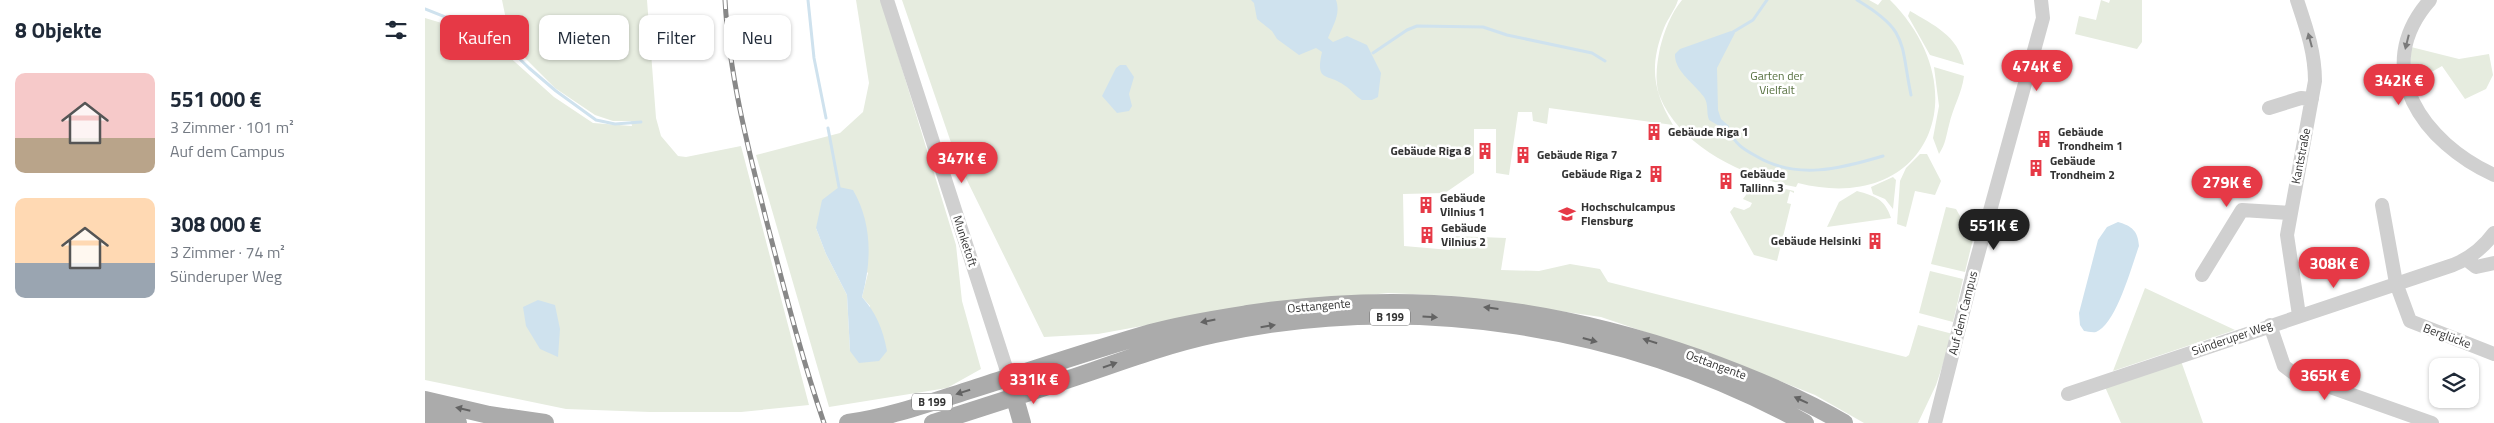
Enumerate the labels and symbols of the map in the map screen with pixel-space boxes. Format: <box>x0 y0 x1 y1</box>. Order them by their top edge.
one-way arrow <box>2305 32 2313 47</box>
one-way arrow <box>2403 34 2411 50</box>
pin: 474K € <box>1996 49 2078 92</box>
pin: 342K € <box>2358 64 2440 106</box>
park label: Garten der Vielfalt <box>1750 66 1804 99</box>
building icon: Gebäude Riga 1 <box>1644 122 1664 142</box>
place label: Gebäude Riga 1 <box>1668 122 1749 141</box>
place label: Gebäude Trondheim 1 <box>2058 122 2123 155</box>
street label: Kantstraße <box>2286 126 2315 185</box>
building icon: Gebäude Trondheim 1 <box>2034 129 2054 149</box>
place label: Gebäude Riga 8 <box>1390 141 1471 160</box>
building icon: Gebäude Riga 8 <box>1475 141 1495 161</box>
pin: 347K € <box>921 142 1003 184</box>
building icon: Gebäude Riga 7 <box>1513 145 1533 165</box>
place label: Gebäude Riga 7 <box>1537 145 1618 164</box>
place label: Gebäude Trondheim 2 <box>2050 151 2115 184</box>
building icon: Gebäude Trondheim 2 <box>2026 158 2046 178</box>
place label: Gebäude Riga 2 <box>1561 164 1642 183</box>
building icon: Gebäude Riga 2 <box>1646 164 1666 184</box>
place label: Gebäude Tallinn 3 <box>1740 164 1785 197</box>
pin: 279K € <box>2186 166 2268 208</box>
building icon: Gebäude Tallinn 3 <box>1716 171 1736 191</box>
place label: Gebäude Vilnius 1 <box>1440 188 1485 221</box>
building icon: Gebäude Vilnius 1 <box>1416 195 1436 215</box>
place label: Hochschulcampus Flensburg <box>1581 197 1676 230</box>
school or university icon: Hochschulcampus Flensburg <box>1557 204 1577 224</box>
pin: 551K € <box>1953 208 2035 251</box>
street label: Munketoft <box>948 213 983 270</box>
place label: Gebäude Vilnius 2 <box>1441 218 1486 251</box>
building icon: Gebäude Vilnius 2 <box>1417 225 1437 245</box>
place label: Gebäude Helsinki <box>1771 231 1861 250</box>
building icon: Gebäude Helsinki <box>1865 231 1885 251</box>
pin: 308K € <box>2293 246 2375 289</box>
street label: Auf dem Campus <box>1943 268 1982 357</box>
street label: Osttangente <box>1287 293 1351 318</box>
one-way arrow <box>1483 303 1499 311</box>
road number: B 199 <box>1370 308 1410 326</box>
one-way arrow <box>1422 314 1438 322</box>
street label: Sünderuper Weg <box>2189 315 2275 360</box>
one-way arrow <box>1200 317 1215 325</box>
street label: Berglücke <box>2421 318 2474 353</box>
one-way arrow <box>1260 321 1276 329</box>
one-way arrow <box>1583 337 1598 345</box>
one-way arrow <box>1642 337 1657 345</box>
street label: Osttangente <box>1683 345 1749 384</box>
pin: 365K € <box>2284 358 2366 401</box>
one-way arrow <box>1103 361 1118 368</box>
pin: 331K € <box>993 362 1075 405</box>
one-way arrow <box>955 389 970 397</box>
road number: B 199 <box>912 394 952 411</box>
one-way arrow <box>1794 395 1808 403</box>
one-way arrow <box>455 405 470 413</box>

